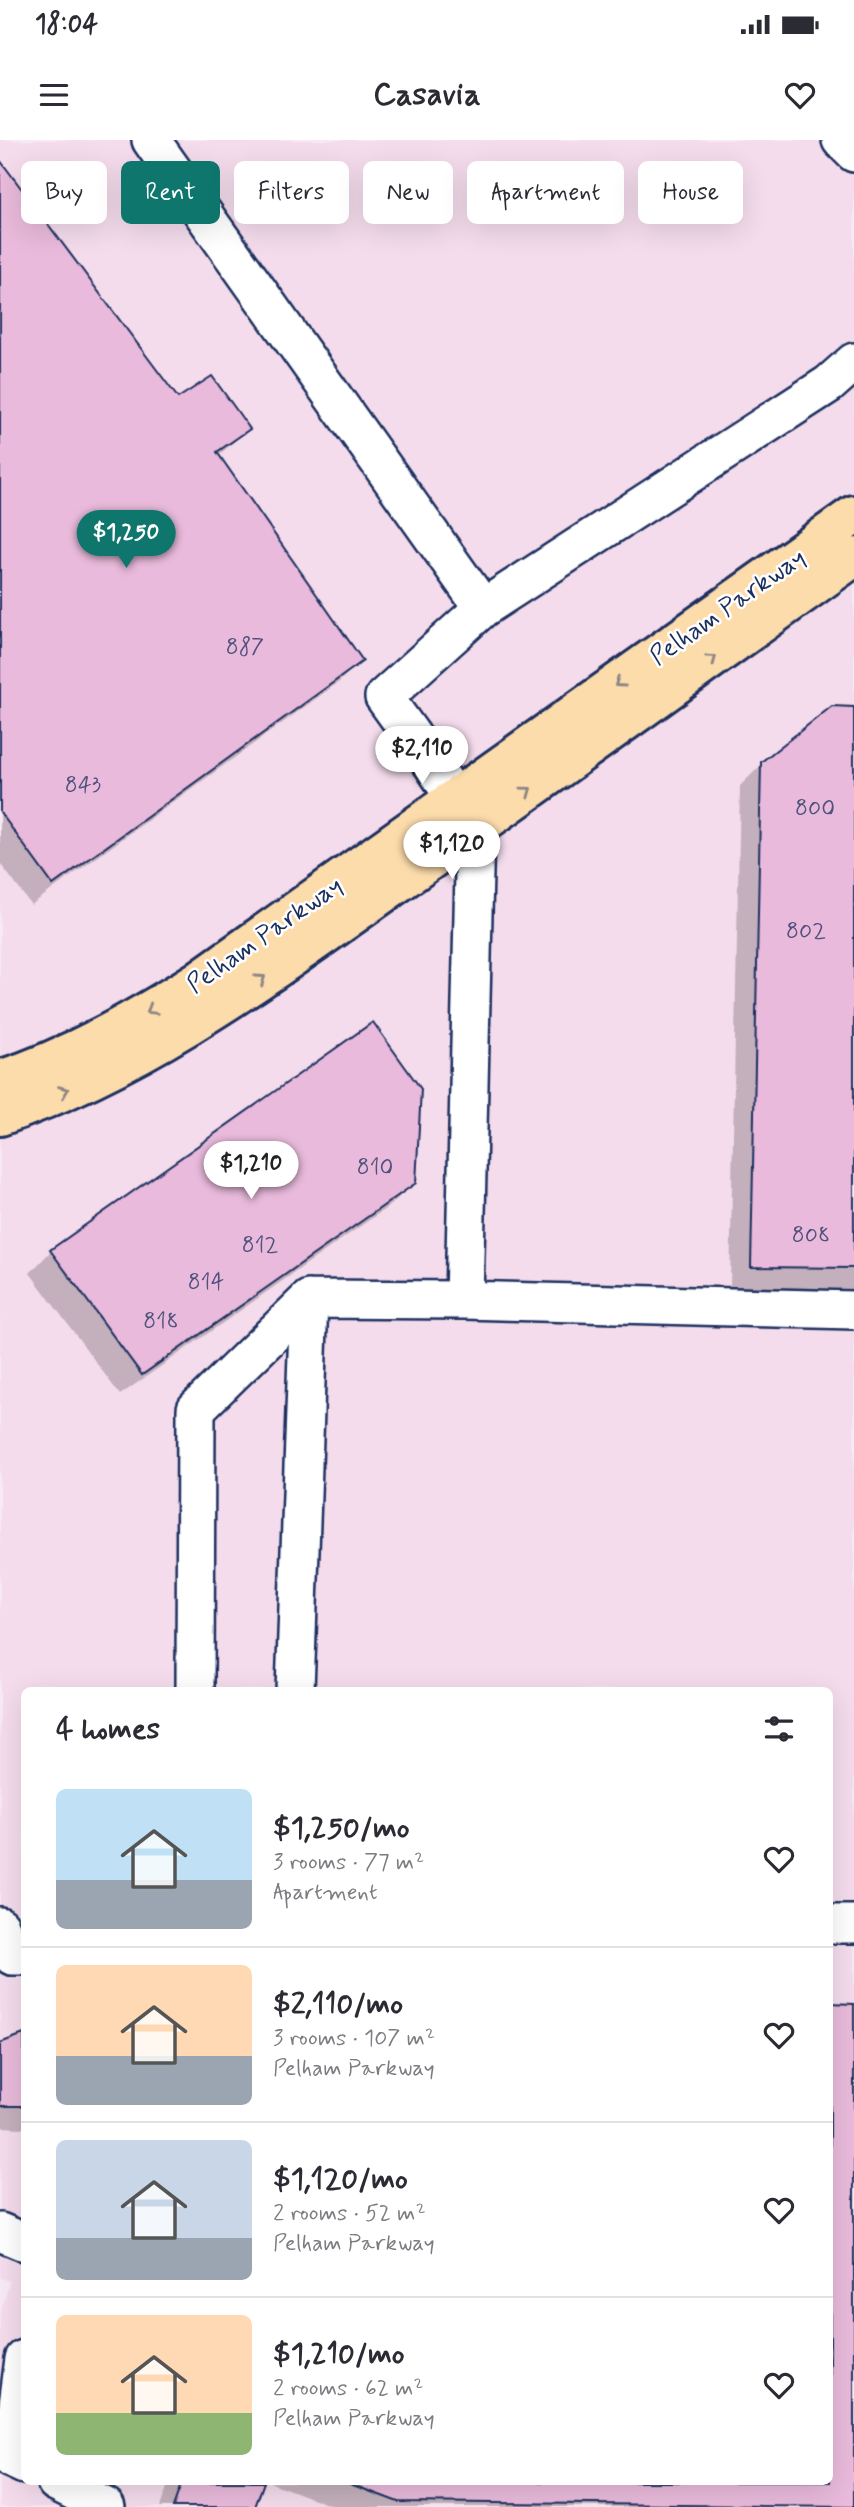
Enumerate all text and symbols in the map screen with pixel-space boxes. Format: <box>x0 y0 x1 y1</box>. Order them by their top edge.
text: 18:04 <box>35 8 98 42</box>
text: Casavia <box>373 74 481 116</box>
icon: menu <box>35 76 73 114</box>
icon: heart <box>781 76 819 114</box>
chip: Buy <box>21 161 107 224</box>
chip: Rent <box>121 161 220 224</box>
chip: Filters <box>234 161 349 224</box>
chip: New <box>363 161 453 224</box>
chip: Apartment <box>467 161 624 224</box>
chip: House <box>638 161 743 224</box>
pin: $1,250 <box>69 510 183 570</box>
text: $1,250 <box>93 518 159 548</box>
street label: Pelham Parkway <box>644 541 813 674</box>
house number: 887 <box>226 633 264 663</box>
one-way arrow <box>704 655 717 667</box>
one-way arrow <box>614 675 627 687</box>
pin: $2,110 <box>365 726 479 786</box>
text: $2,110 <box>391 734 453 764</box>
house number: 843 <box>65 771 101 801</box>
one-way arrow <box>519 787 532 800</box>
house number: 800 <box>795 794 835 824</box>
pin: $1,120 <box>395 822 509 881</box>
text: $1,120 <box>419 829 485 859</box>
street label: Pelham Parkway <box>181 869 350 1002</box>
house number: 802 <box>786 917 826 947</box>
one-way arrow <box>253 975 266 987</box>
one-way arrow <box>146 1002 159 1015</box>
one-way arrow <box>57 1086 69 1100</box>
pin: $1,210 <box>194 1142 308 1201</box>
text: $1,210 <box>220 1149 282 1179</box>
house number: 810 <box>357 1153 393 1183</box>
house number: 808 <box>792 1221 830 1251</box>
house number: 812 <box>242 1231 279 1261</box>
house number: 814 <box>188 1268 224 1298</box>
house number: 818 <box>143 1307 179 1337</box>
text: 4 homes <box>56 1710 160 1749</box>
icon: filters <box>760 1710 798 1748</box>
text: $1,250/mo <box>273 1809 410 1848</box>
icon: home <box>112 1817 196 1901</box>
icon: heart <box>760 1840 798 1878</box>
text: 3 rooms · 77 m² <box>273 1848 424 1878</box>
text: Apartment <box>273 1878 378 1908</box>
text: $2,110/mo <box>273 1985 403 2024</box>
icon: home <box>112 1993 196 2077</box>
icon: heart <box>760 2016 798 2054</box>
text: 3 rooms · 107 m² <box>273 2024 435 2054</box>
text: Pelham Parkway <box>273 2054 435 2084</box>
text: $1,120/mo <box>273 2160 408 2199</box>
icon: home <box>112 2168 196 2252</box>
icon: heart <box>760 2191 798 2229</box>
text: 2 rooms · 52 m² <box>273 2199 426 2229</box>
text: Pelham Parkway <box>273 2229 435 2259</box>
text: $1,210/mo <box>273 2335 405 2374</box>
icon: home <box>112 2343 196 2427</box>
icon: heart <box>760 2366 798 2404</box>
text: 2 rooms · 62 m² <box>273 2374 424 2404</box>
text: Pelham Parkway <box>273 2404 435 2434</box>

